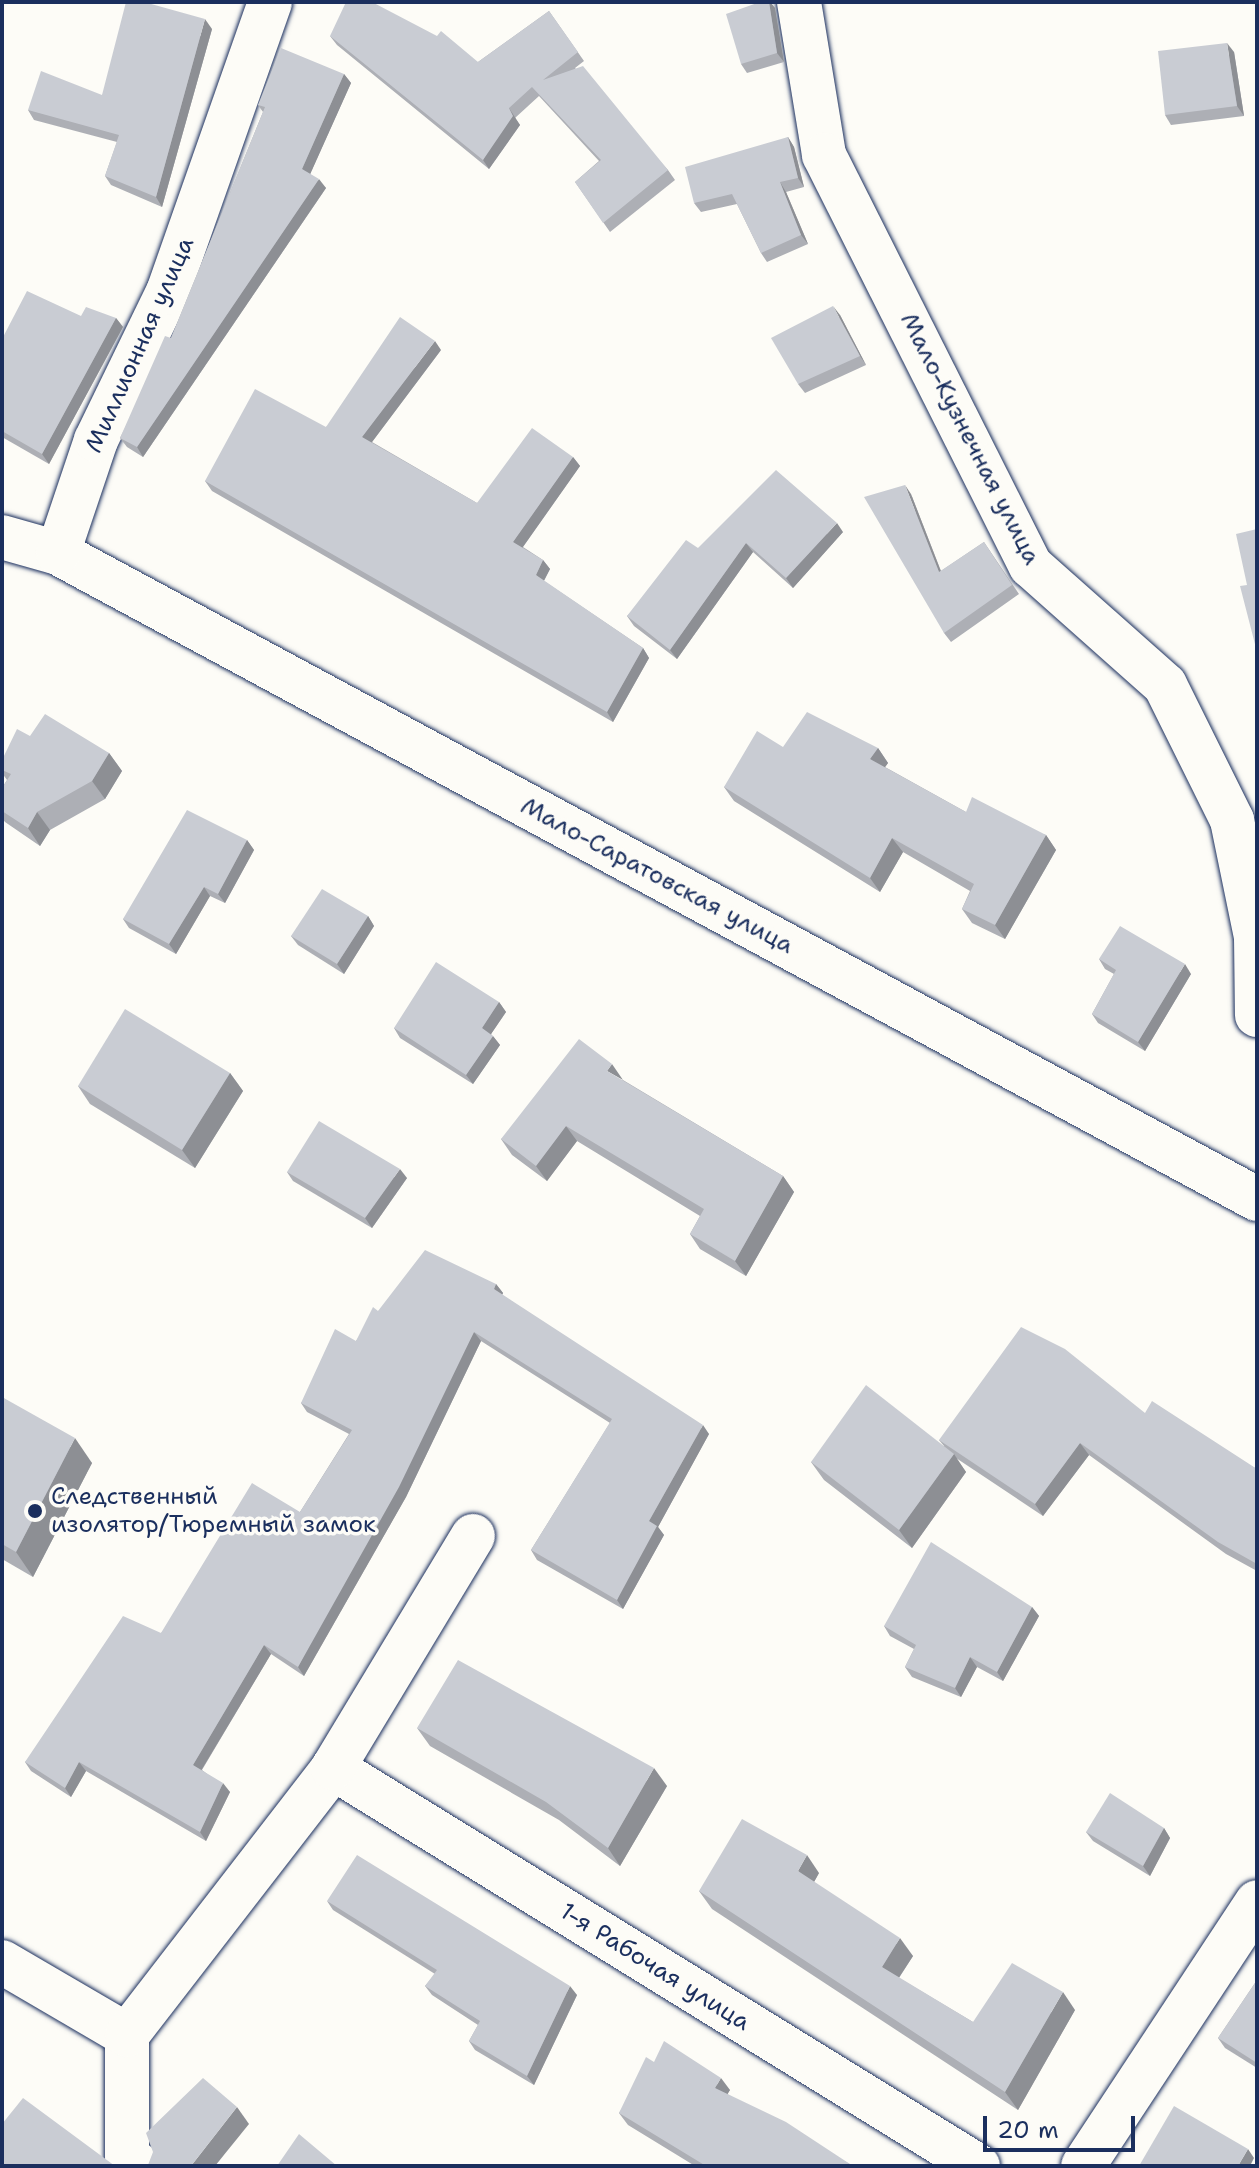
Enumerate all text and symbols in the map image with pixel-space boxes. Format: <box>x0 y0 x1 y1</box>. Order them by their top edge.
street label: Миллионная улица <box>80 233 200 457</box>
street label: Мало-Кузнечная улица <box>894 308 1046 570</box>
street label: Мало-Саратовская улица <box>516 792 798 960</box>
place label: Следственный изолятор/Тюремный замок <box>51 1483 376 1539</box>
marker: Следственный изолятор/Тюремный замок <box>26 1502 44 1520</box>
street label: 1-я Рабочая улица <box>555 1897 755 2037</box>
scale bar <box>987 2100 1139 2150</box>
text: 20 m <box>997 2114 1059 2146</box>

